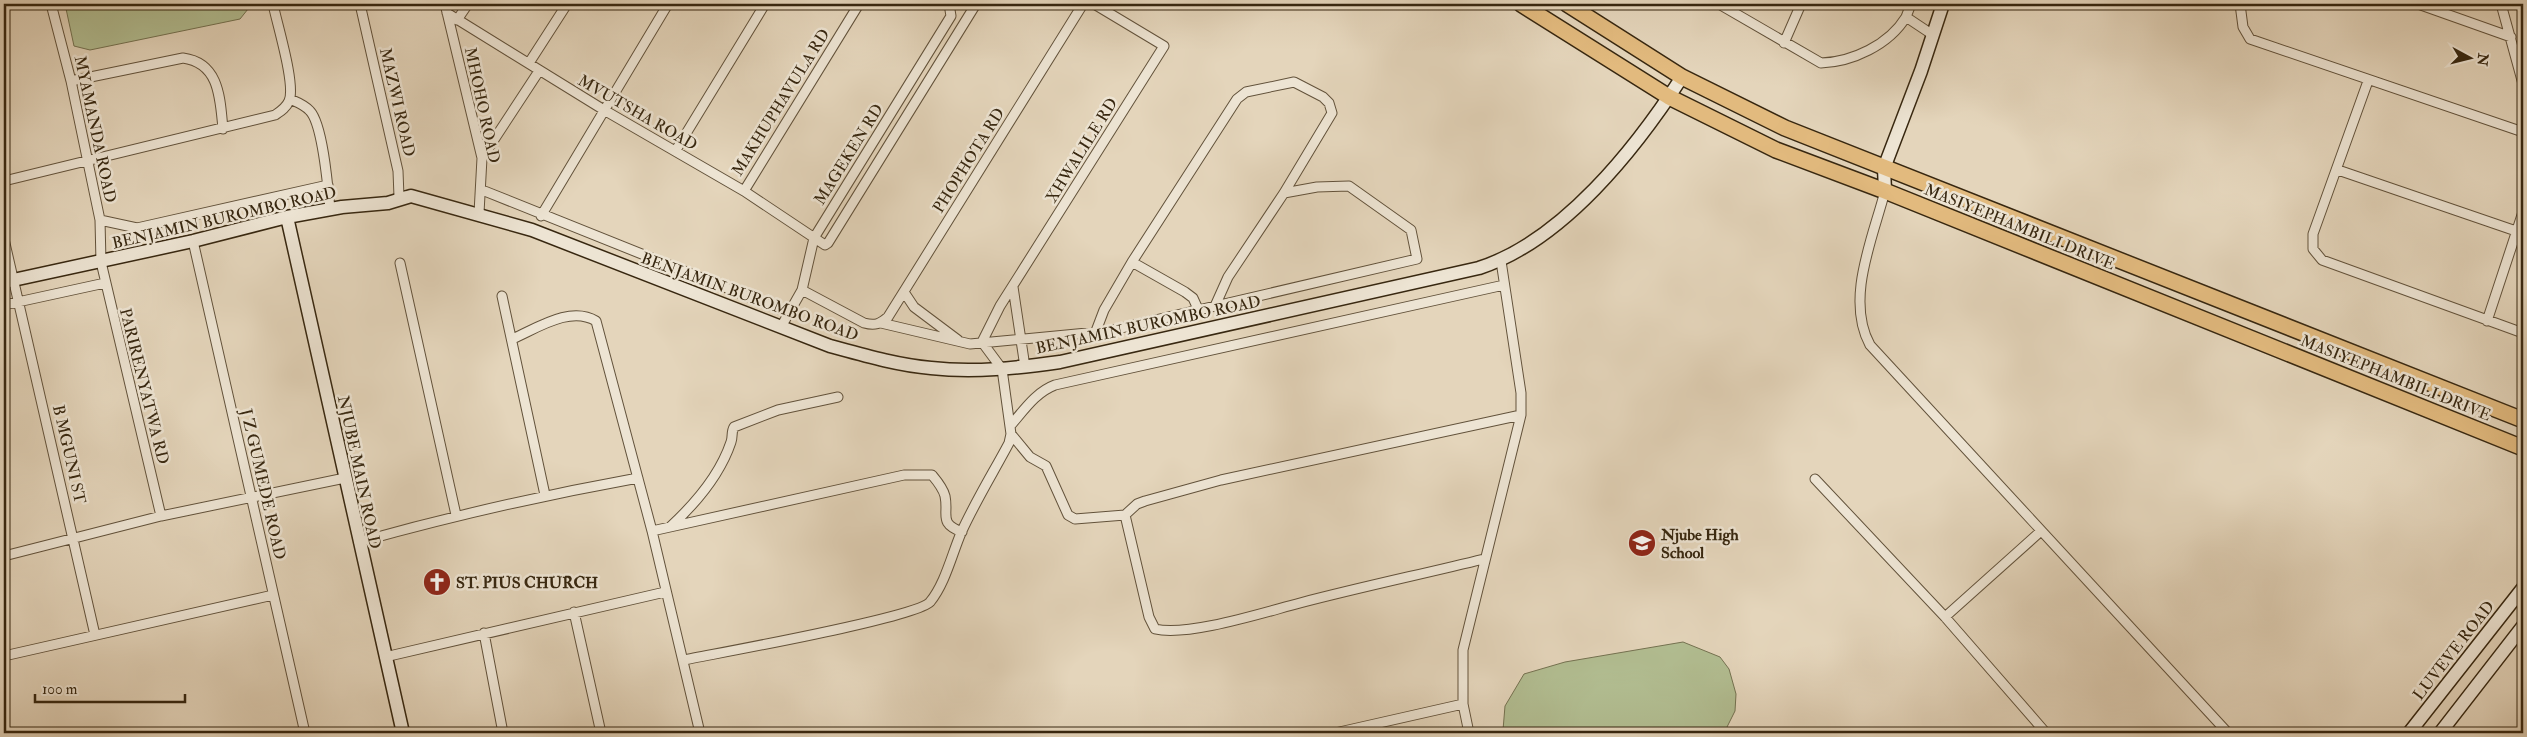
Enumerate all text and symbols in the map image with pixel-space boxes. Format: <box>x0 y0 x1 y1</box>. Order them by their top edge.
street label: MAKHUPHAVULA RD <box>727 25 834 180</box>
north arrow <box>2444 32 2494 82</box>
street label: MHOHO ROAD <box>460 45 504 165</box>
street label: MAZWI ROAD <box>375 46 419 159</box>
text: N <box>2473 51 2492 67</box>
street label: MYAMANDA ROAD <box>70 54 120 205</box>
street label: MVUTSHA ROAD <box>574 71 701 155</box>
street label: XHWALILE RD <box>1042 94 1122 207</box>
street label: MAGEKEN RD <box>810 100 888 209</box>
street label: PHOPHOTA RD <box>929 104 1009 217</box>
street label: MASIYEPHAMBILI DRIVE <box>1921 179 2118 274</box>
street label: BENJAMIN BUROMBO ROAD <box>110 182 339 255</box>
street label: BENJAMIN BUROMBO ROAD <box>638 248 861 347</box>
street label: BENJAMIN BUROMBO ROAD <box>1034 291 1263 360</box>
street label: PARIRENYATWA RD <box>115 306 173 466</box>
street label: MASIYEPHAMBILI DRIVE <box>2297 330 2494 425</box>
street label: NJUBE MAIN ROAD <box>332 394 385 551</box>
street label: B MGUNI ST <box>48 403 90 506</box>
street label: J Z GUMEDE ROAD <box>235 406 290 562</box>
place label: Njube High School <box>1660 525 1739 563</box>
school or university icon: Njube High School <box>1627 528 1657 558</box>
church icon: ST. PIUS CHURCH <box>422 567 452 597</box>
place label: ST. PIUS CHURCH <box>456 573 598 593</box>
street label: LUVEVE ROAD <box>2409 597 2499 704</box>
scale bar <box>35 672 185 704</box>
text: 100 m <box>42 680 78 699</box>

